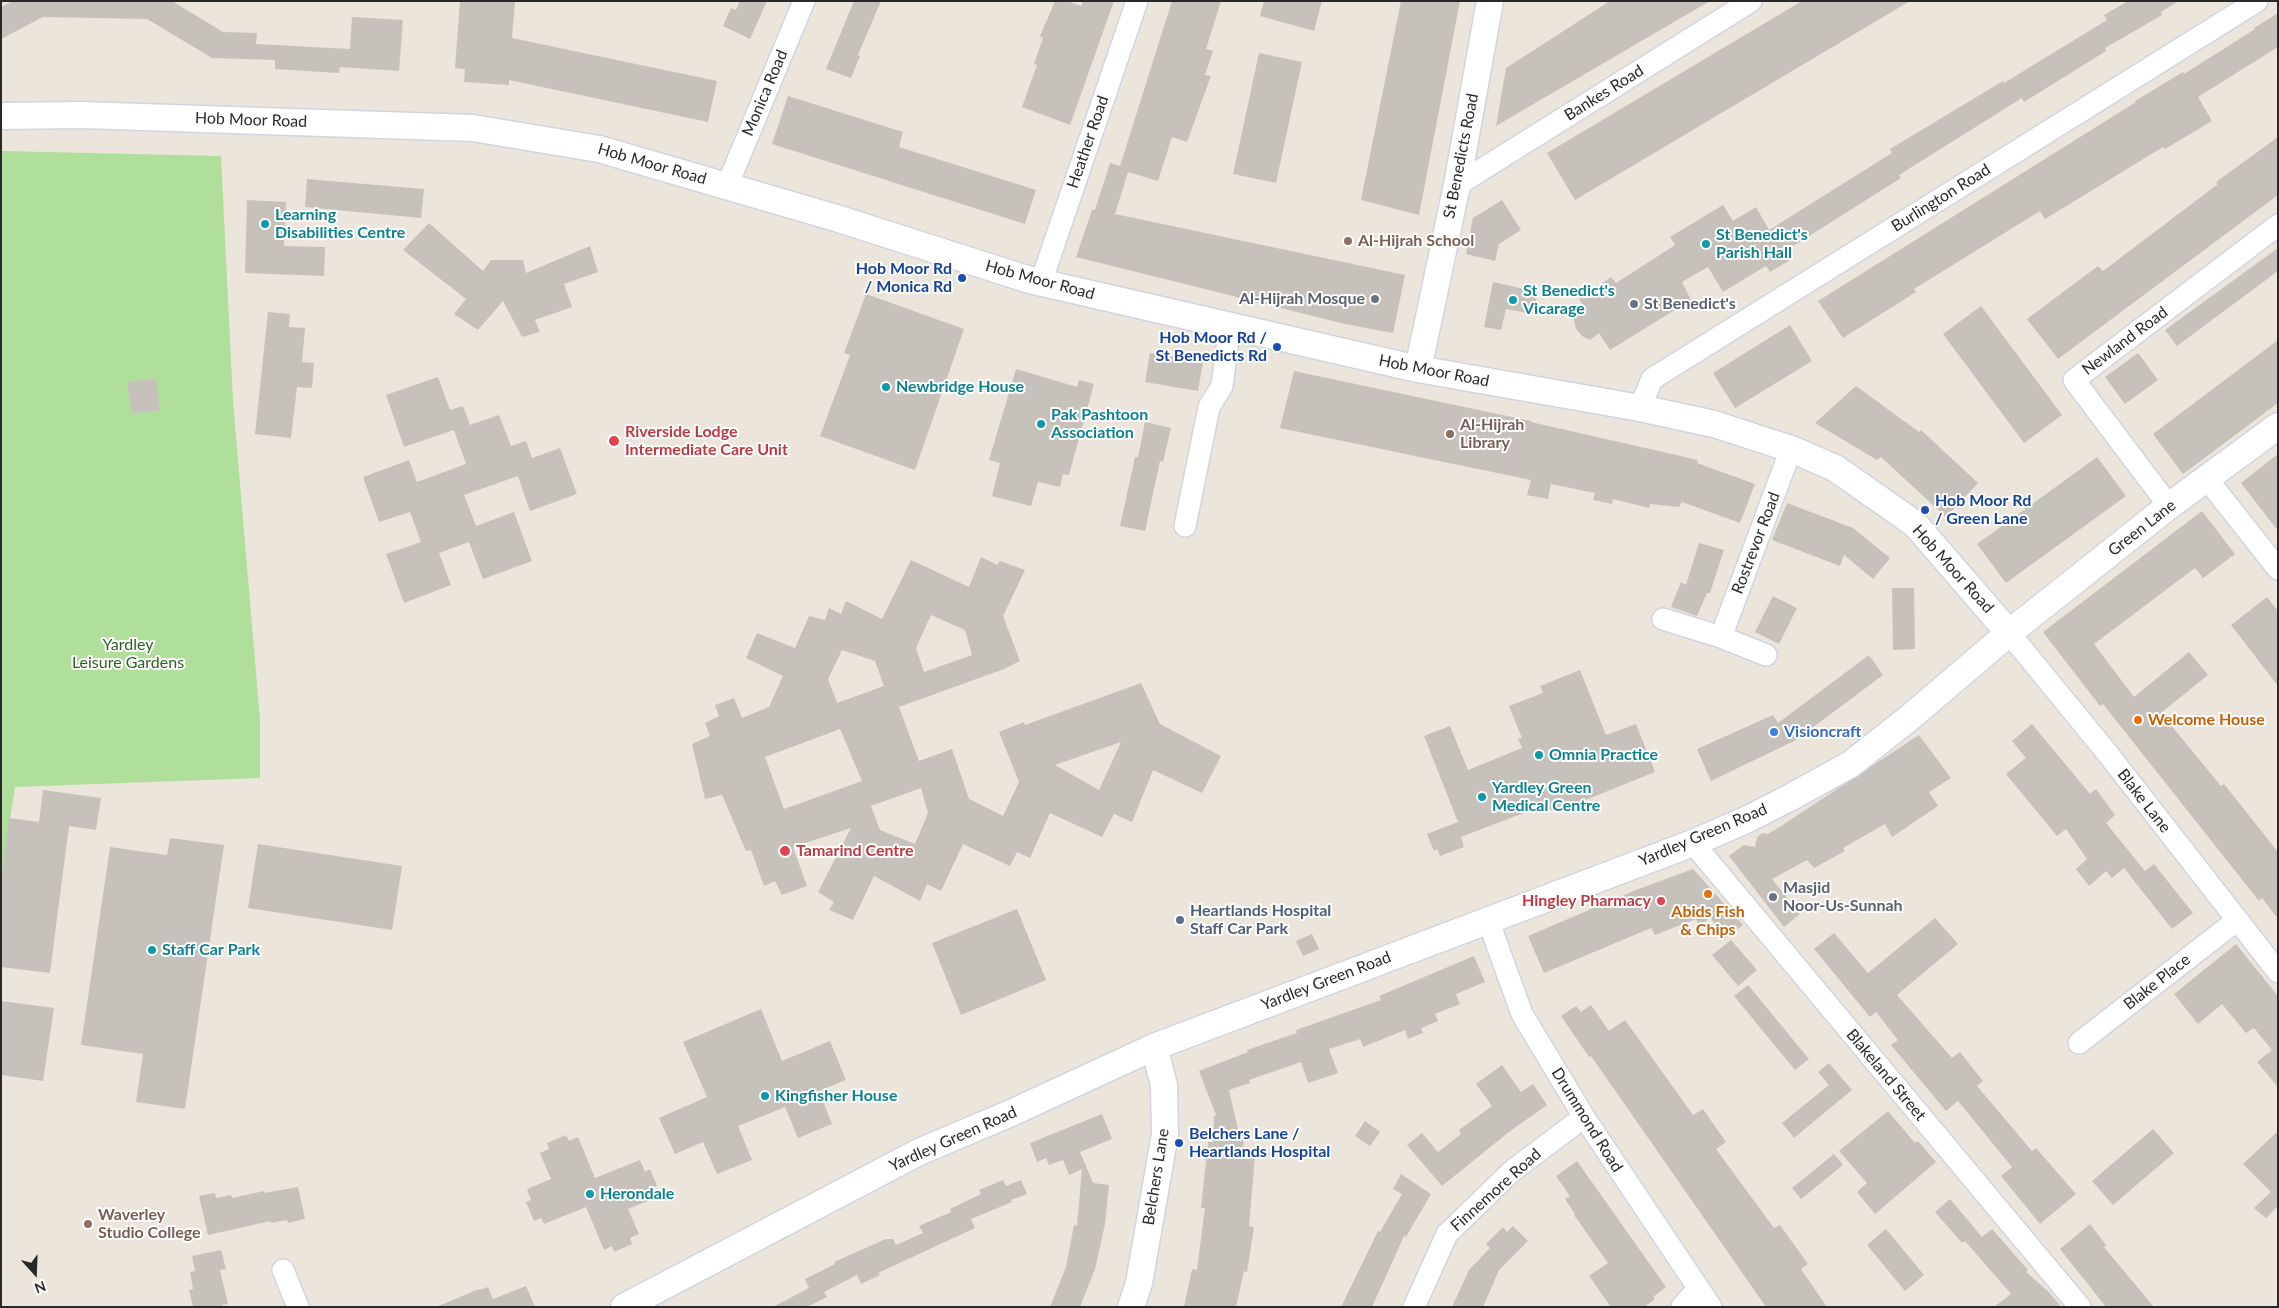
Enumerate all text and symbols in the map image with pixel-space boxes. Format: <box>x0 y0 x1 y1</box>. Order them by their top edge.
street label: Monica Road <box>738 47 792 139</box>
street label: Bankes Road <box>1561 61 1647 125</box>
street label: St Benedicts Road <box>1439 92 1483 220</box>
street label: Heather Road <box>1063 93 1113 191</box>
street label: Hob Moor Road <box>195 108 307 132</box>
street label: Hob Moor Road <box>595 139 709 189</box>
street label: Burlington Road <box>1888 160 1994 236</box>
place label: Learning Disabilities Centre <box>275 205 405 243</box>
marker: Learning Disabilities Centre <box>259 218 271 230</box>
place label: St Benedict's Parish Hall <box>1716 225 1808 263</box>
place label: Al-Hijrah School <box>1358 231 1474 251</box>
marker: Al-Hijrah School <box>1342 235 1354 247</box>
marker: St Benedict's Parish Hall <box>1700 238 1712 250</box>
street label: Hob Moor Road <box>983 256 1097 304</box>
place label: Hob Moor Rd / Monica Rd <box>856 259 952 297</box>
marker: Hob Moor Rd / Monica Rd <box>956 272 968 284</box>
place label: St Benedict's Vicarage <box>1523 281 1615 319</box>
place label: Al-Hijrah Mosque <box>1239 289 1365 309</box>
marker: Al-Hijrah Mosque <box>1369 293 1381 305</box>
marker: St Benedict's Vicarage <box>1507 294 1519 306</box>
place label: St Benedict's <box>1644 294 1736 314</box>
marker: St Benedict's <box>1628 298 1640 310</box>
street label: Newland Road <box>2078 303 2172 379</box>
place label: Hob Moor Rd / St Benedicts Rd <box>1156 328 1267 366</box>
marker: Hob Moor Rd / St Benedicts Rd <box>1271 341 1283 353</box>
street label: Hob Moor Road <box>1377 351 1491 391</box>
place label: Newbridge House <box>896 377 1024 397</box>
marker: Newbridge House <box>880 381 892 393</box>
place label: Pak Pashtoon Association <box>1051 405 1148 443</box>
place label: Al-Hijrah Library <box>1460 415 1524 453</box>
marker: Pak Pashtoon Association <box>1035 418 1047 430</box>
place label: Riverside Lodge Intermediate Care Unit <box>625 422 788 460</box>
marker: Al-Hijrah Library <box>1444 428 1456 440</box>
marker: Riverside Lodge Intermediate Care Unit <box>607 434 621 448</box>
street label: Rostrevor Road <box>1728 489 1784 597</box>
place label: Hob Moor Rd / Green Lane <box>1935 491 2031 529</box>
street label: Green Lane <box>2104 496 2180 560</box>
marker: Hob Moor Rd / Green Lane <box>1919 504 1931 516</box>
street label: Hob Moor Road <box>1908 521 1998 617</box>
park label: Yardley Leisure Gardens <box>72 635 184 673</box>
place label: Welcome House <box>2148 710 2265 730</box>
marker: Welcome House <box>2132 714 2144 726</box>
place label: Visioncraft <box>1784 722 1861 742</box>
marker: Visioncraft <box>1768 726 1780 738</box>
place label: Omnia Practice <box>1549 745 1658 765</box>
marker: Omnia Practice <box>1533 749 1545 761</box>
street label: Blake Lane <box>2113 765 2175 837</box>
place label: Yardley Green Medical Centre <box>1492 778 1600 816</box>
marker: Yardley Green Medical Centre <box>1476 791 1488 803</box>
street label: Yardley Green Road <box>1636 799 1770 871</box>
place label: Tamarind Centre <box>796 841 914 861</box>
marker: Tamarind Centre <box>778 844 792 858</box>
place label: Masjid Noor-Us-Sunnah <box>1783 878 1903 916</box>
marker: Abids Fish & Chips <box>1702 888 1714 900</box>
place label: Hingley Pharmacy <box>1522 891 1651 911</box>
marker: Masjid Noor-Us-Sunnah <box>1767 891 1779 903</box>
marker: Hingley Pharmacy <box>1655 895 1667 907</box>
place label: Heartlands Hospital Staff Car Park <box>1190 901 1331 939</box>
place label: Abids Fish & Chips <box>1671 902 1745 940</box>
marker: Heartlands Hospital Staff Car Park <box>1174 914 1186 926</box>
place label: Staff Car Park <box>162 940 260 960</box>
marker: Staff Car Park <box>146 944 158 956</box>
street label: Yardley Green Road <box>1258 947 1394 1015</box>
street label: Blake Place <box>2120 950 2194 1014</box>
street label: Blakeland Street <box>1842 1025 1930 1125</box>
street label: Drummond Road <box>1547 1064 1627 1176</box>
place label: Kingfisher House <box>775 1086 897 1106</box>
marker: Kingfisher House <box>759 1090 771 1102</box>
street label: Yardley Green Road <box>886 1102 1020 1176</box>
place label: Belchers Lane / Heartlands Hospital <box>1189 1124 1330 1162</box>
street label: Belchers Lane <box>1139 1127 1173 1227</box>
marker: Belchers Lane / Heartlands Hospital <box>1173 1137 1185 1149</box>
street label: Finnemore Road <box>1447 1144 1545 1236</box>
place label: Herondale <box>600 1184 674 1204</box>
marker: Herondale <box>584 1188 596 1200</box>
place label: Waverley Studio College <box>98 1205 201 1243</box>
marker: Waverley Studio College <box>82 1218 94 1230</box>
north arrow <box>10 1248 60 1298</box>
text: N <box>32 1278 48 1297</box>

